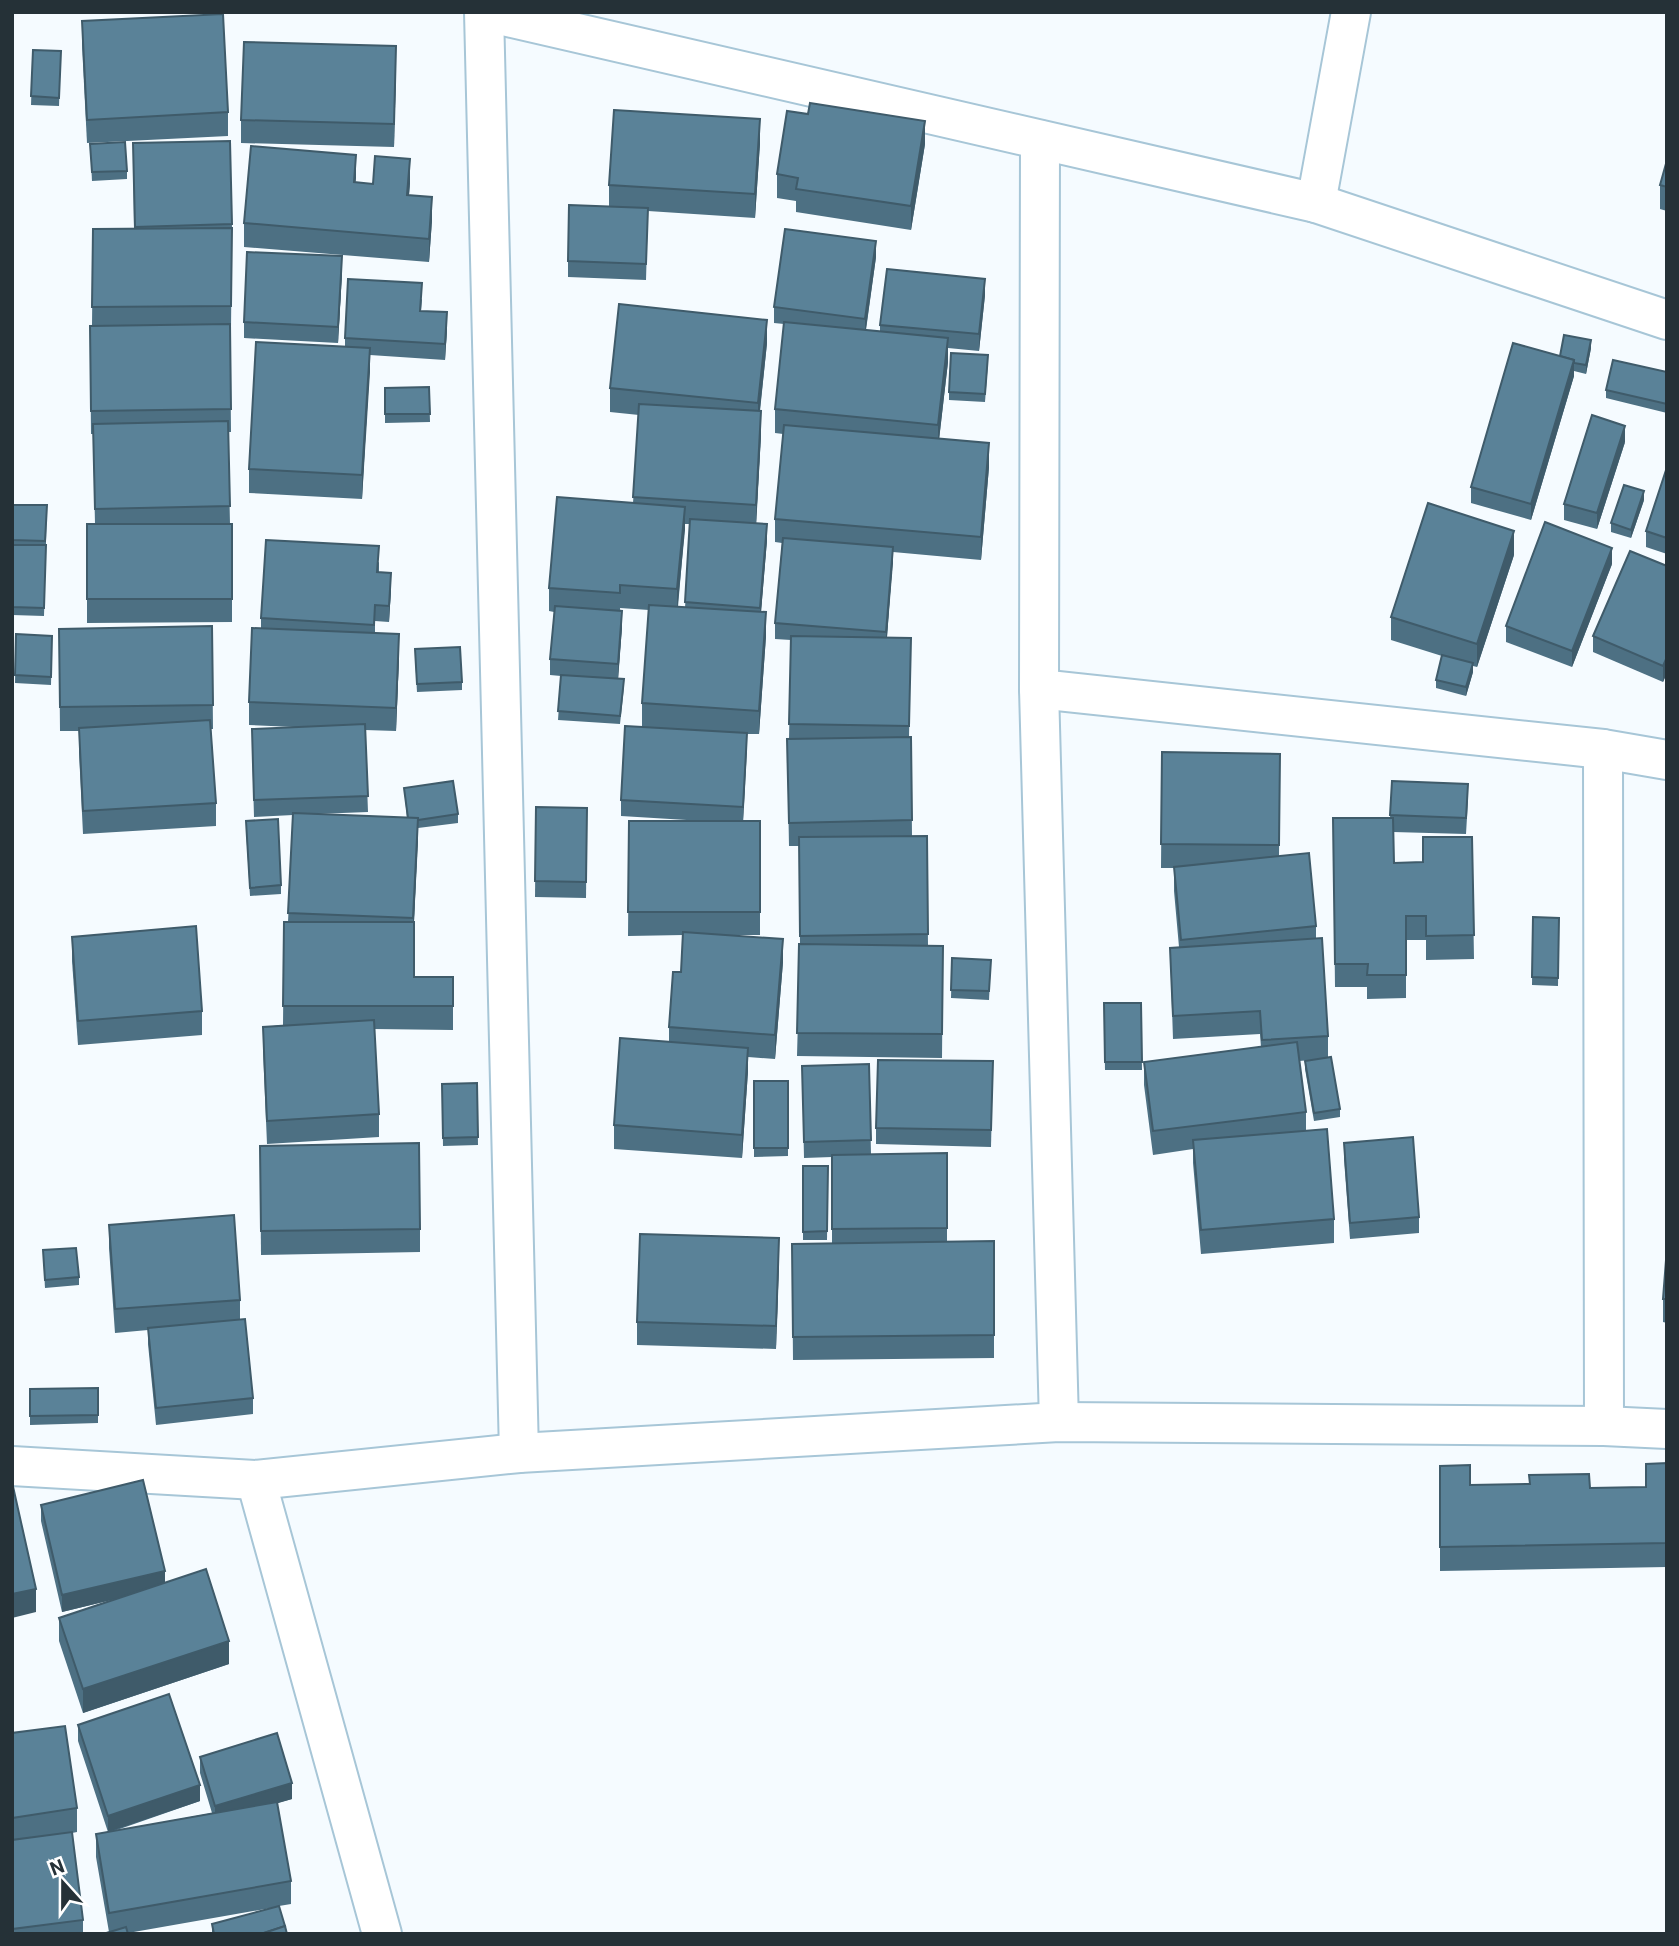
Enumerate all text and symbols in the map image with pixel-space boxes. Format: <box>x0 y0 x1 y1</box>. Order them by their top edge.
north arrow <box>28 1848 98 1918</box>
text: N <box>47 1854 67 1881</box>

